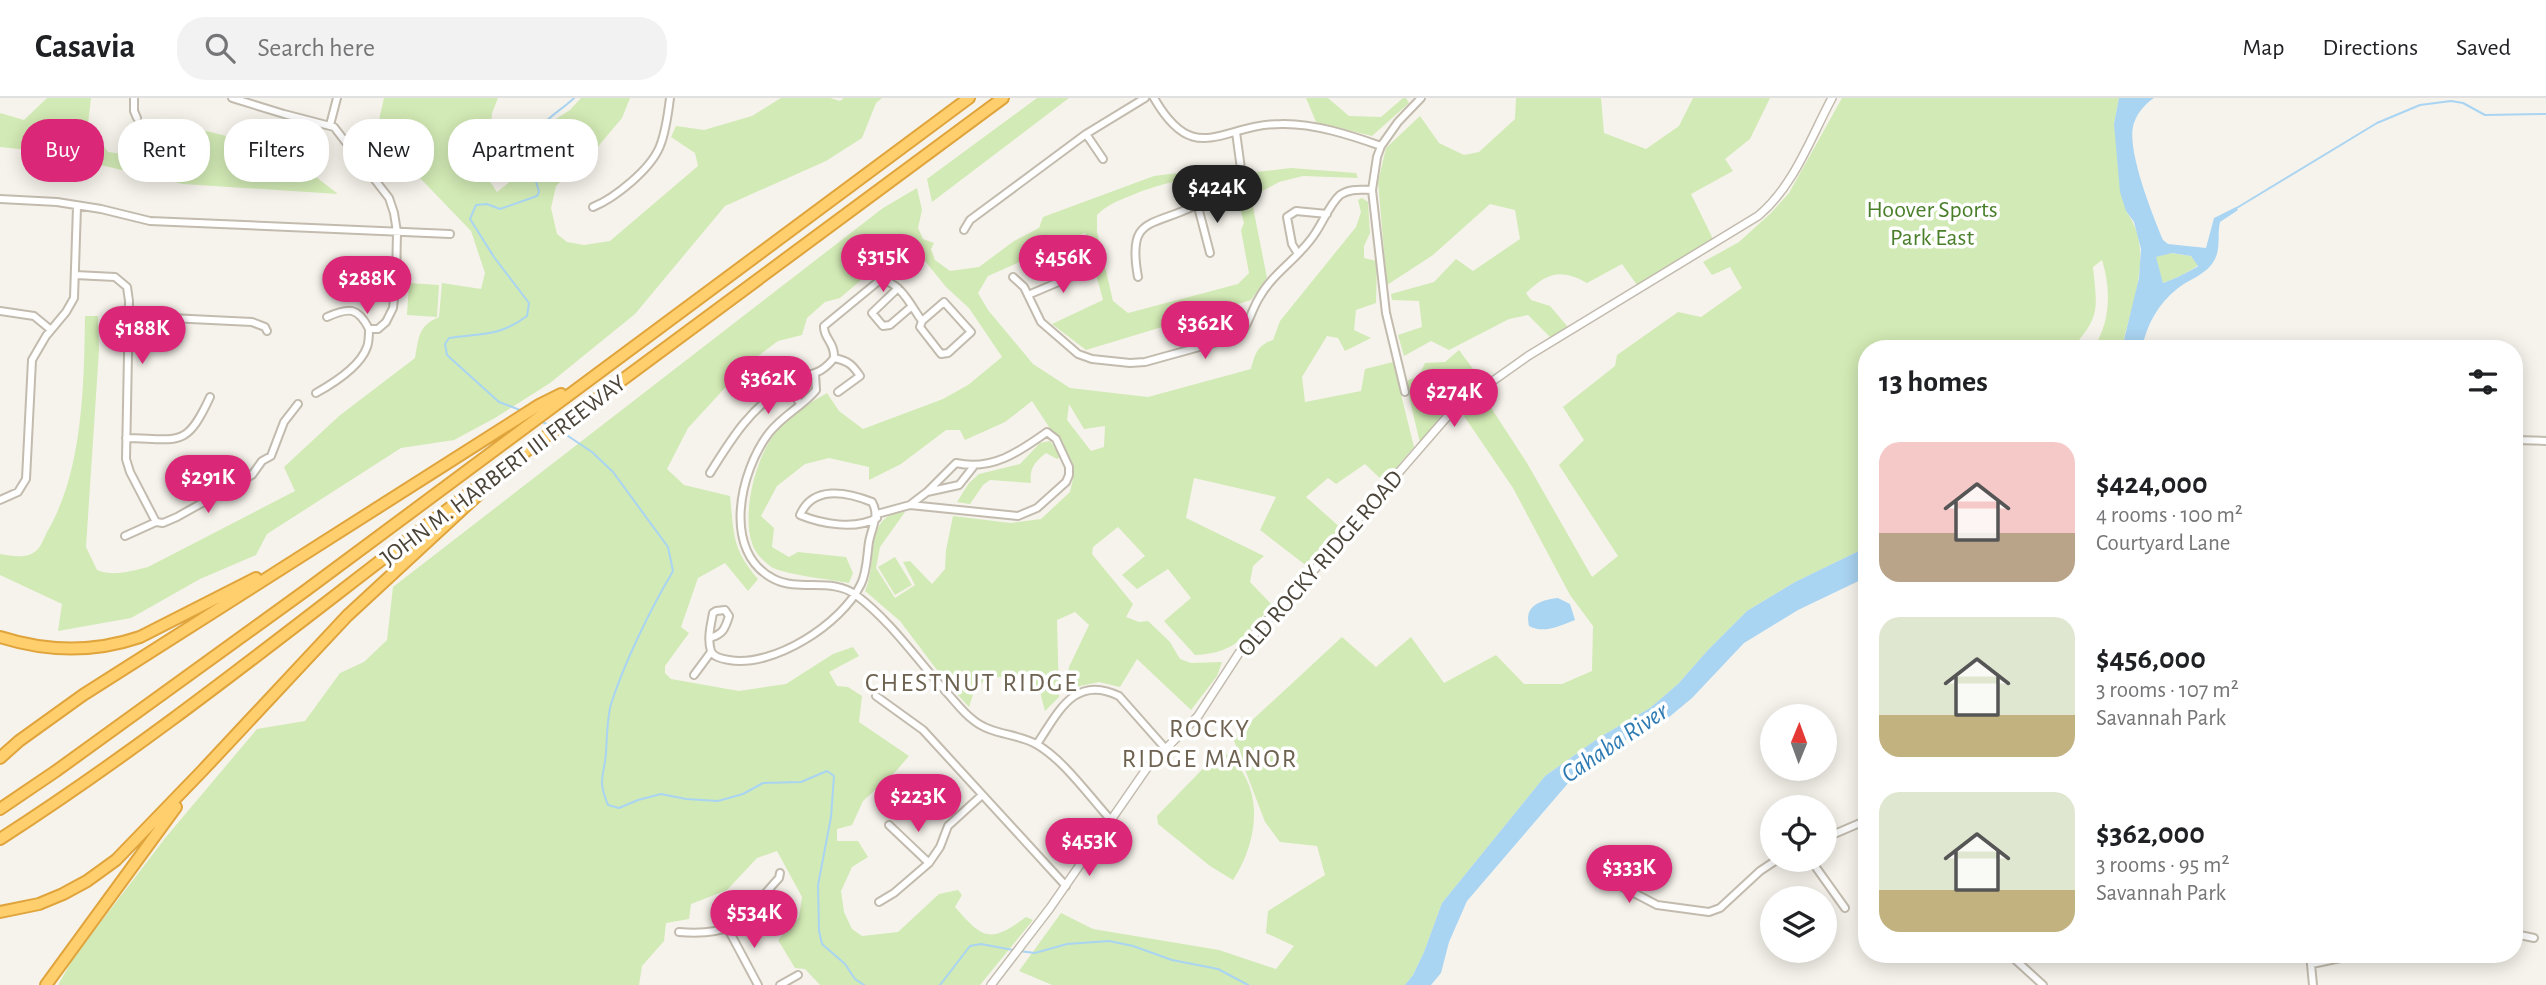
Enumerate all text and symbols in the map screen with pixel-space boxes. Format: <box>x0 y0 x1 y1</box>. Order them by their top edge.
search box <box>177 17 667 80</box>
icon: search <box>201 29 239 67</box>
text: Casavia <box>35 31 135 64</box>
text: Search here <box>257 35 375 61</box>
text: Map <box>2242 36 2284 60</box>
text: Directions <box>2322 36 2418 60</box>
text: Saved <box>2456 36 2511 60</box>
chip: Buy <box>21 119 104 182</box>
chip: Rent <box>118 119 210 182</box>
chip: Filters <box>224 119 329 182</box>
chip: New <box>343 119 434 182</box>
chip: Apartment <box>448 119 598 182</box>
pin: $424K <box>1168 166 1266 225</box>
text: $424K <box>1188 176 1246 199</box>
park label: Hoover Sports Park East <box>1866 198 1998 250</box>
pin: $315K <box>834 234 932 294</box>
pin: $456K <box>1014 236 1112 295</box>
text: $315K <box>857 245 909 268</box>
text: $456K <box>1035 246 1091 269</box>
pin: $288K <box>318 256 416 316</box>
text: $288K <box>338 267 396 290</box>
pin: $362K <box>1156 302 1254 361</box>
pin: $188K <box>93 306 191 366</box>
text: $362K <box>1177 312 1233 335</box>
text: $188K <box>115 317 169 340</box>
pin: $362K <box>719 356 817 416</box>
icon: filters <box>2464 363 2502 401</box>
text: $362K <box>740 367 796 390</box>
text: 13 homes <box>1879 367 1988 397</box>
pin: $274K <box>1405 370 1503 429</box>
street label: JOHN M. HARBERT III FREEWAY <box>377 371 631 571</box>
text: $274K <box>1426 380 1482 403</box>
pin: $291K <box>159 456 257 515</box>
text: $291K <box>181 466 235 489</box>
street label: OLD ROCKY RIDGE ROAD <box>1234 466 1408 661</box>
text: $424,000 <box>2096 469 2208 499</box>
icon: home <box>1935 470 2019 554</box>
text: 4 rooms · 100 m² <box>2096 504 2243 527</box>
text: Courtyard Lane <box>2096 532 2230 555</box>
text: $456,000 <box>2096 644 2206 674</box>
icon: home <box>1935 645 2019 729</box>
district label: CHESTNUT RIDGE <box>865 670 1079 696</box>
text: 3 rooms · 107 m² <box>2096 679 2239 702</box>
water label: Cahaba River <box>1557 697 1674 788</box>
north arrow <box>1760 704 1838 780</box>
map controls <box>1760 704 1837 963</box>
text: Savannah Park <box>2096 707 2226 730</box>
district label: ROCKY RIDGE MANOR <box>1122 716 1298 772</box>
pin: $223K <box>869 774 967 834</box>
text: $223K <box>890 785 946 808</box>
button: locate <box>1760 795 1837 872</box>
pin: $453K <box>1040 818 1138 878</box>
text: $362,000 <box>2096 819 2205 849</box>
icon: home <box>1935 820 2019 904</box>
text: $453K <box>1061 829 1117 852</box>
pin: $333K <box>1580 846 1678 905</box>
text: 3 rooms · 95 m² <box>2096 854 2229 877</box>
text: $333K <box>1602 856 1656 879</box>
text: Savannah Park <box>2096 882 2226 905</box>
button: layers <box>1760 886 1837 963</box>
pin: $534K <box>705 890 803 950</box>
text: $534K <box>726 901 782 924</box>

